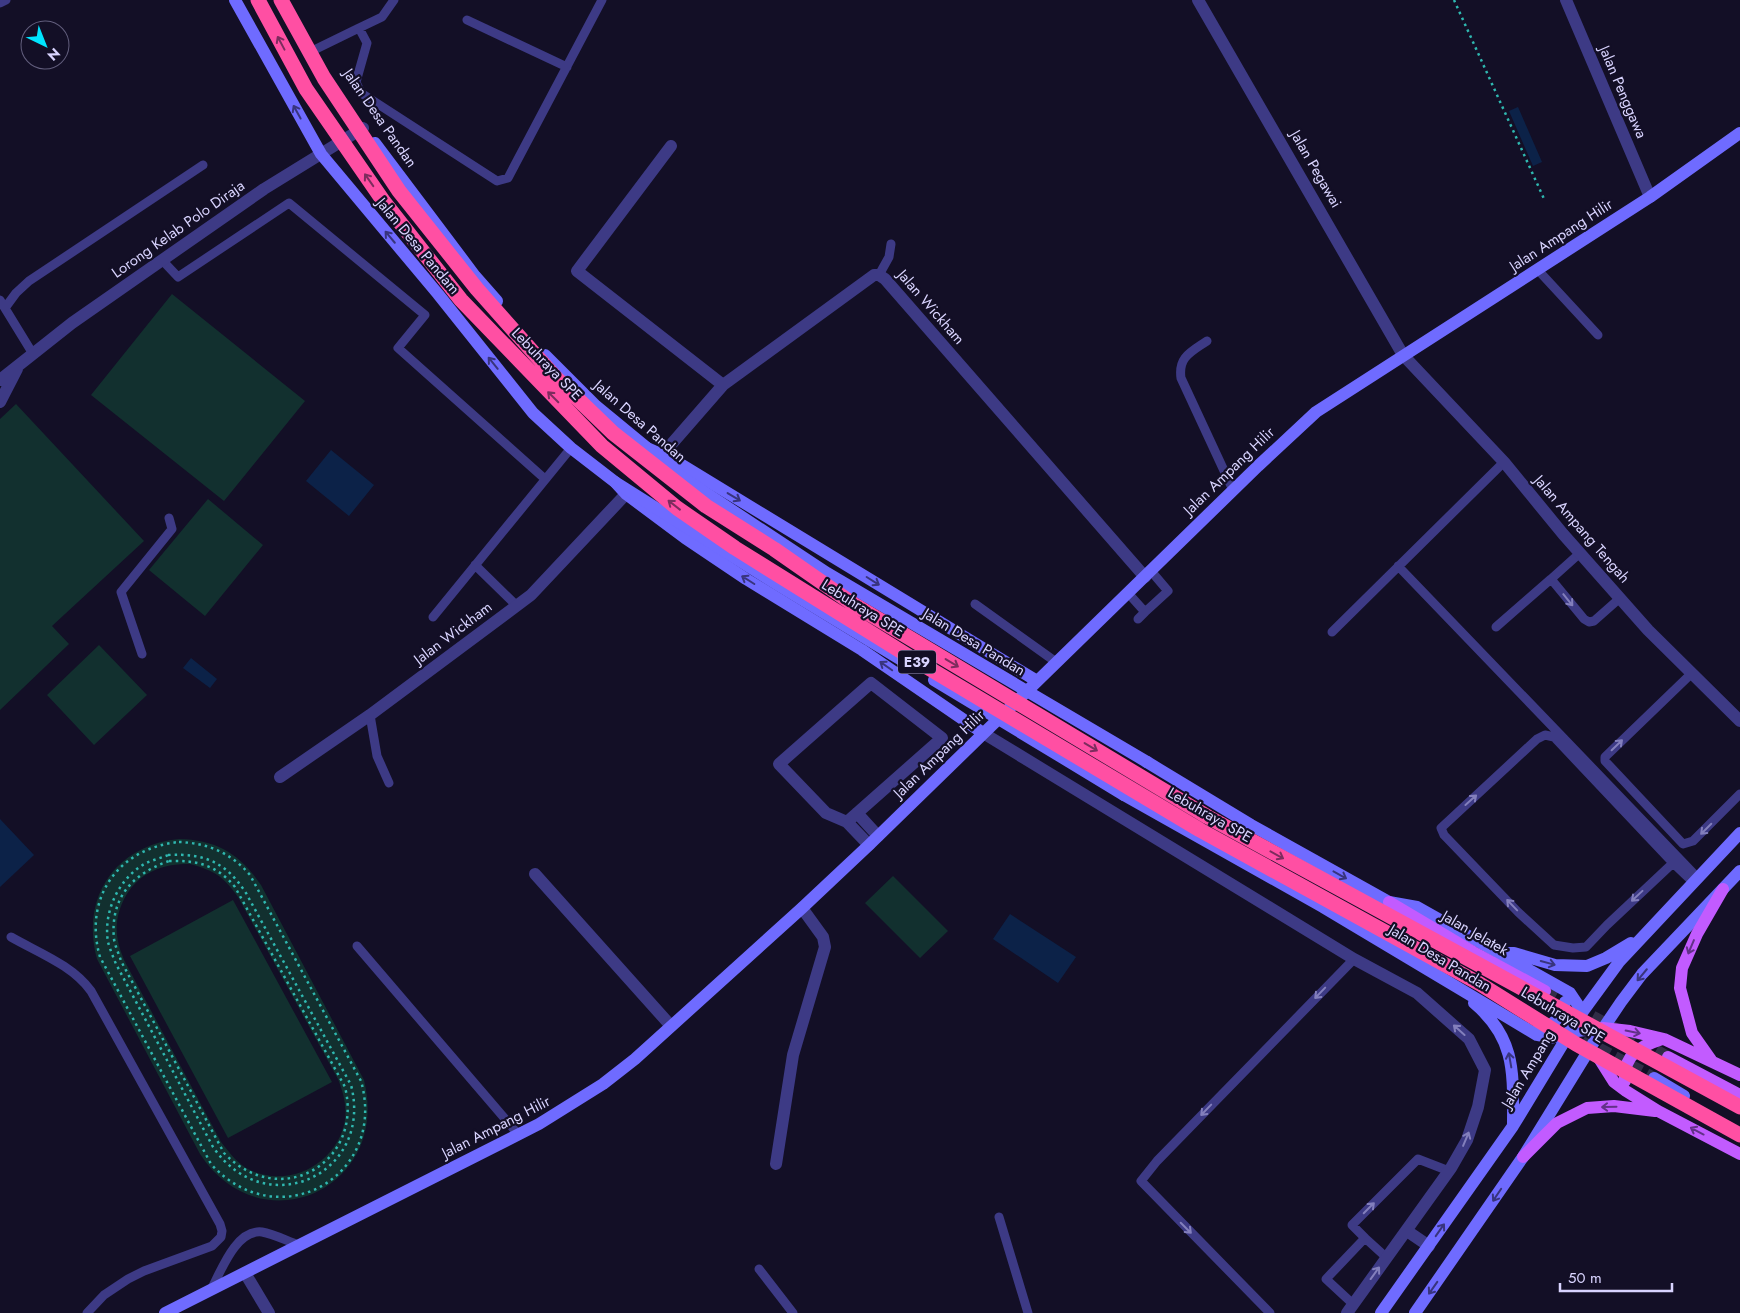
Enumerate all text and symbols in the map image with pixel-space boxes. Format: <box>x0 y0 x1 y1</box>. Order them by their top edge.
north arrow <box>20 20 70 70</box>
one-way arrow <box>276 36 286 51</box>
street label: Jalan Penggawa <box>1593 40 1652 142</box>
text: N <box>43 43 65 66</box>
street label: Jalan Desa Pandan <box>337 63 422 172</box>
one-way arrow <box>292 104 302 119</box>
street label: Jalan Pegawai <box>1284 124 1347 212</box>
one-way arrow <box>364 173 374 187</box>
street label: Lorong Kelab Polo Diraja <box>107 175 249 283</box>
street label: Jalan Desa Pandam <box>370 191 465 299</box>
street label: Jalan Ampang Hilir <box>1503 193 1618 278</box>
one-way arrow <box>385 231 396 244</box>
street label: Jalan Wickham <box>891 263 970 349</box>
street label: Lebuhraya SPE <box>506 323 588 405</box>
one-way arrow <box>488 356 498 370</box>
street label: Jalan Desa Pandan <box>587 373 691 467</box>
one-way arrow <box>547 391 559 403</box>
street label: Jalan Ampang Hilir <box>1177 421 1280 522</box>
street label: Jalan Ampang Tengah <box>1527 469 1635 588</box>
one-way arrow <box>727 493 741 503</box>
one-way arrow <box>668 500 681 511</box>
street label: Lebuhraya SPE <box>817 574 909 642</box>
one-way arrow <box>741 575 755 585</box>
one-way arrow <box>866 577 880 587</box>
one-way arrow <box>1562 593 1573 606</box>
street label: Jalan Wickham <box>408 596 497 671</box>
street label: Jalan Desa Pandan <box>917 602 1029 681</box>
road number: E39 <box>898 650 936 674</box>
one-way arrow <box>945 659 959 669</box>
one-way arrow <box>879 661 893 671</box>
street label: Jalan Ampang Hilir <box>887 704 990 805</box>
one-way arrow <box>1611 739 1623 751</box>
one-way arrow <box>1084 742 1098 752</box>
street label: Lebuhraya SPE <box>1164 782 1256 848</box>
one-way arrow <box>1464 795 1477 806</box>
one-way arrow <box>1699 823 1712 835</box>
one-way arrow <box>1270 850 1284 860</box>
one-way arrow <box>1332 870 1347 880</box>
one-way arrow <box>1632 890 1644 902</box>
one-way arrow <box>1506 899 1518 912</box>
street label: Jalan Jelatek <box>1436 904 1513 961</box>
street label: Jalan Desa Pandan <box>1383 918 1495 997</box>
one-way arrow <box>1686 939 1696 954</box>
one-way arrow <box>1540 959 1556 968</box>
one-way arrow <box>1636 969 1648 982</box>
street label: Lebuhraya SPE <box>1517 981 1609 1049</box>
one-way arrow <box>1314 987 1326 1000</box>
one-way arrow <box>1452 1024 1465 1036</box>
street label: Jalan Ampang <box>1495 1026 1560 1114</box>
one-way arrow <box>1625 1028 1641 1037</box>
one-way arrow <box>1504 1052 1514 1068</box>
street label: Jalan Ampang Hilir <box>436 1090 555 1165</box>
one-way arrow <box>1602 1102 1618 1112</box>
one-way arrow <box>1200 1104 1213 1116</box>
one-way arrow <box>1690 1126 1705 1136</box>
one-way arrow <box>1462 1132 1472 1147</box>
one-way arrow <box>1492 1188 1502 1202</box>
one-way arrow <box>1363 1202 1375 1214</box>
one-way arrow <box>1179 1222 1191 1234</box>
one-way arrow <box>1435 1223 1445 1237</box>
scale bar <box>1560 1260 1672 1292</box>
one-way arrow <box>1370 1267 1381 1280</box>
text: 50 m <box>1568 1267 1602 1289</box>
one-way arrow <box>1428 1280 1438 1294</box>

